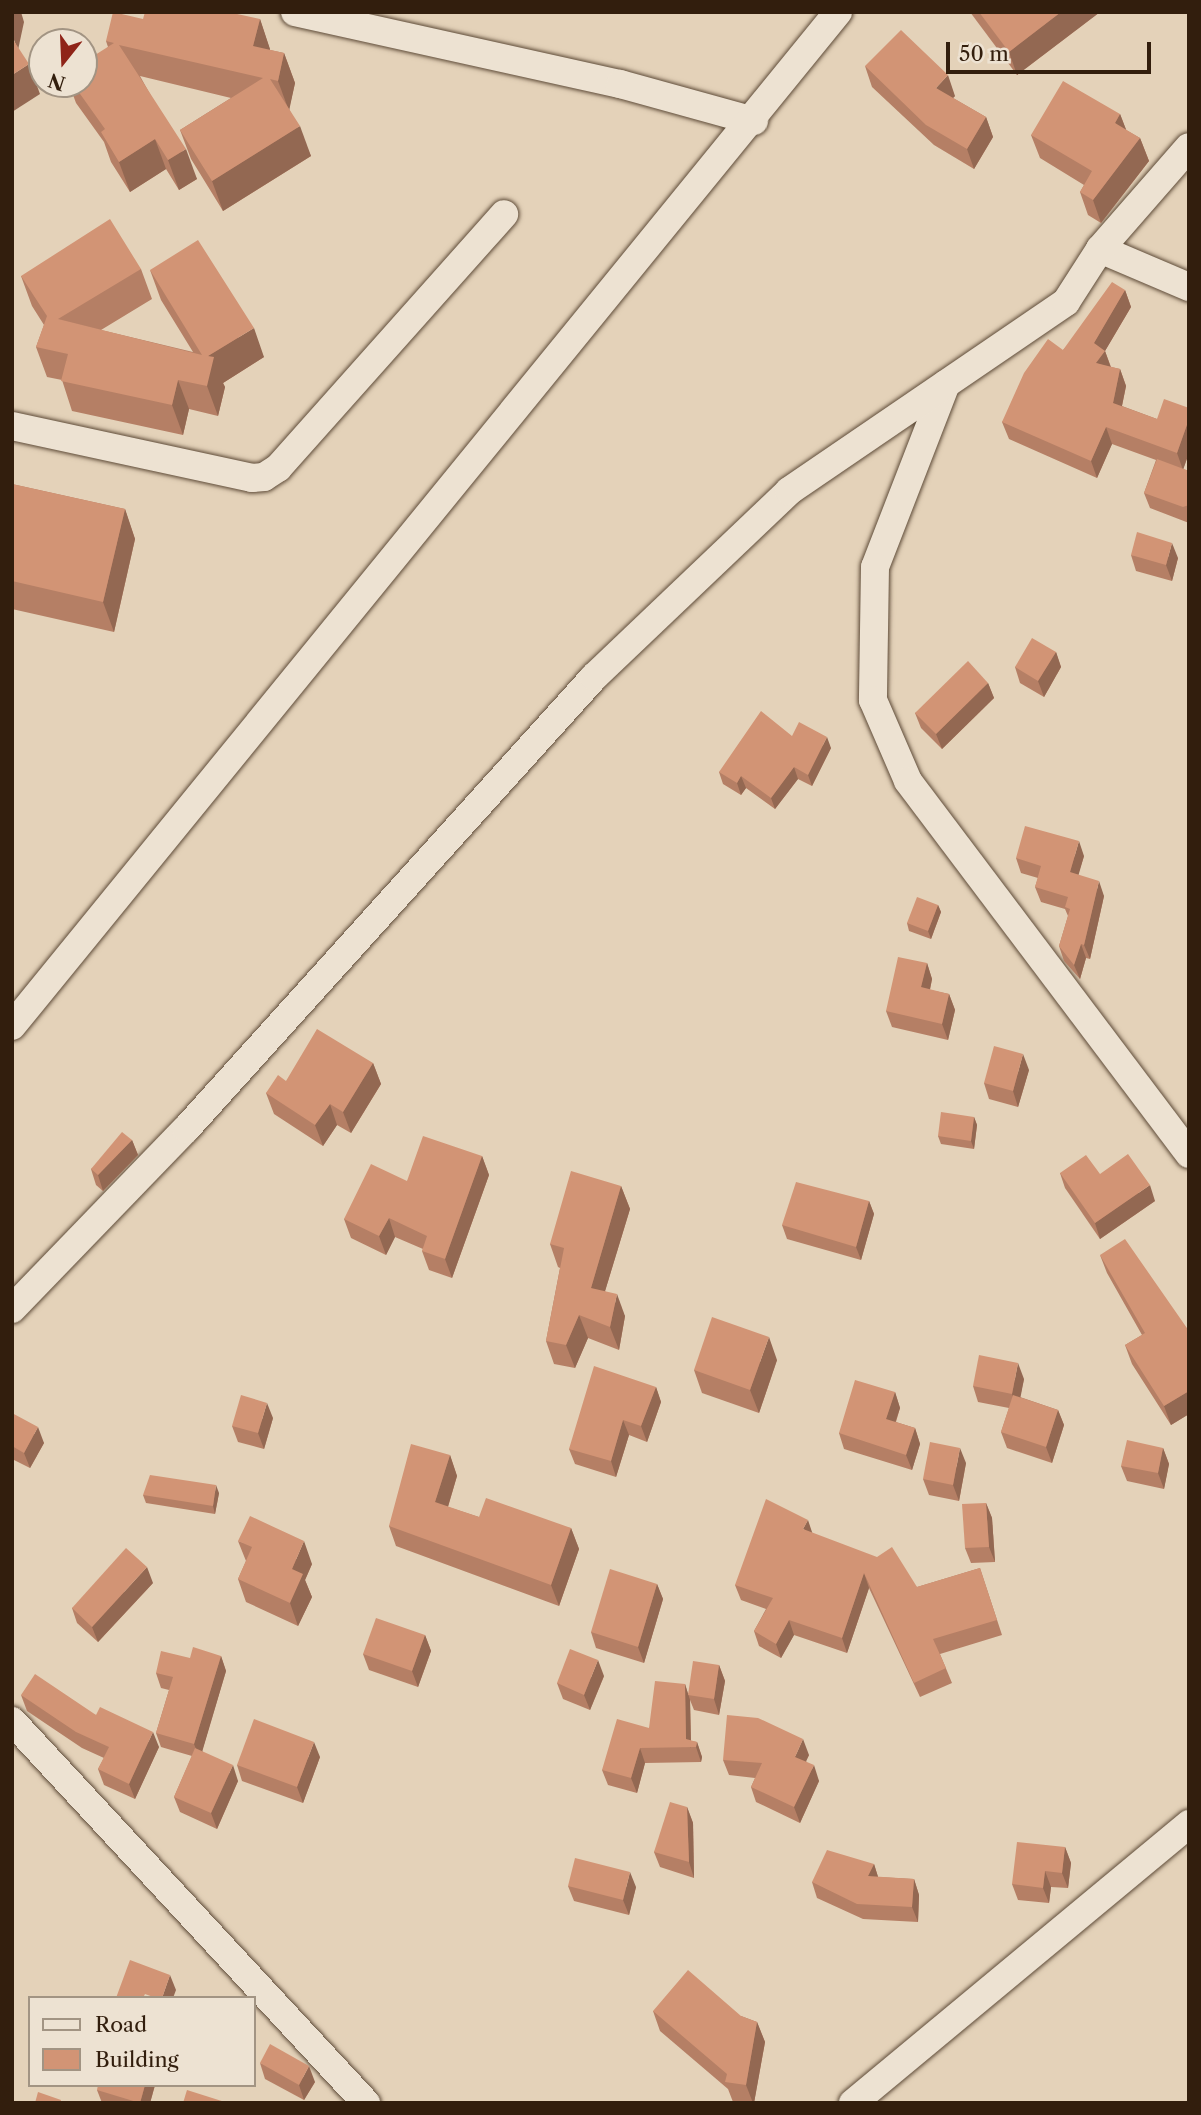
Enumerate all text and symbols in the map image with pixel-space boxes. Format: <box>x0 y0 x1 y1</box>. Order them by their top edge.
north arrow <box>28 28 98 98</box>
scale bar <box>949 28 1154 72</box>
text: 50 m <box>959 41 1009 66</box>
text: N <box>46 68 68 95</box>
legend <box>28 1996 256 2087</box>
text: Road <box>95 2012 147 2037</box>
text: Building <box>95 2047 179 2072</box>

